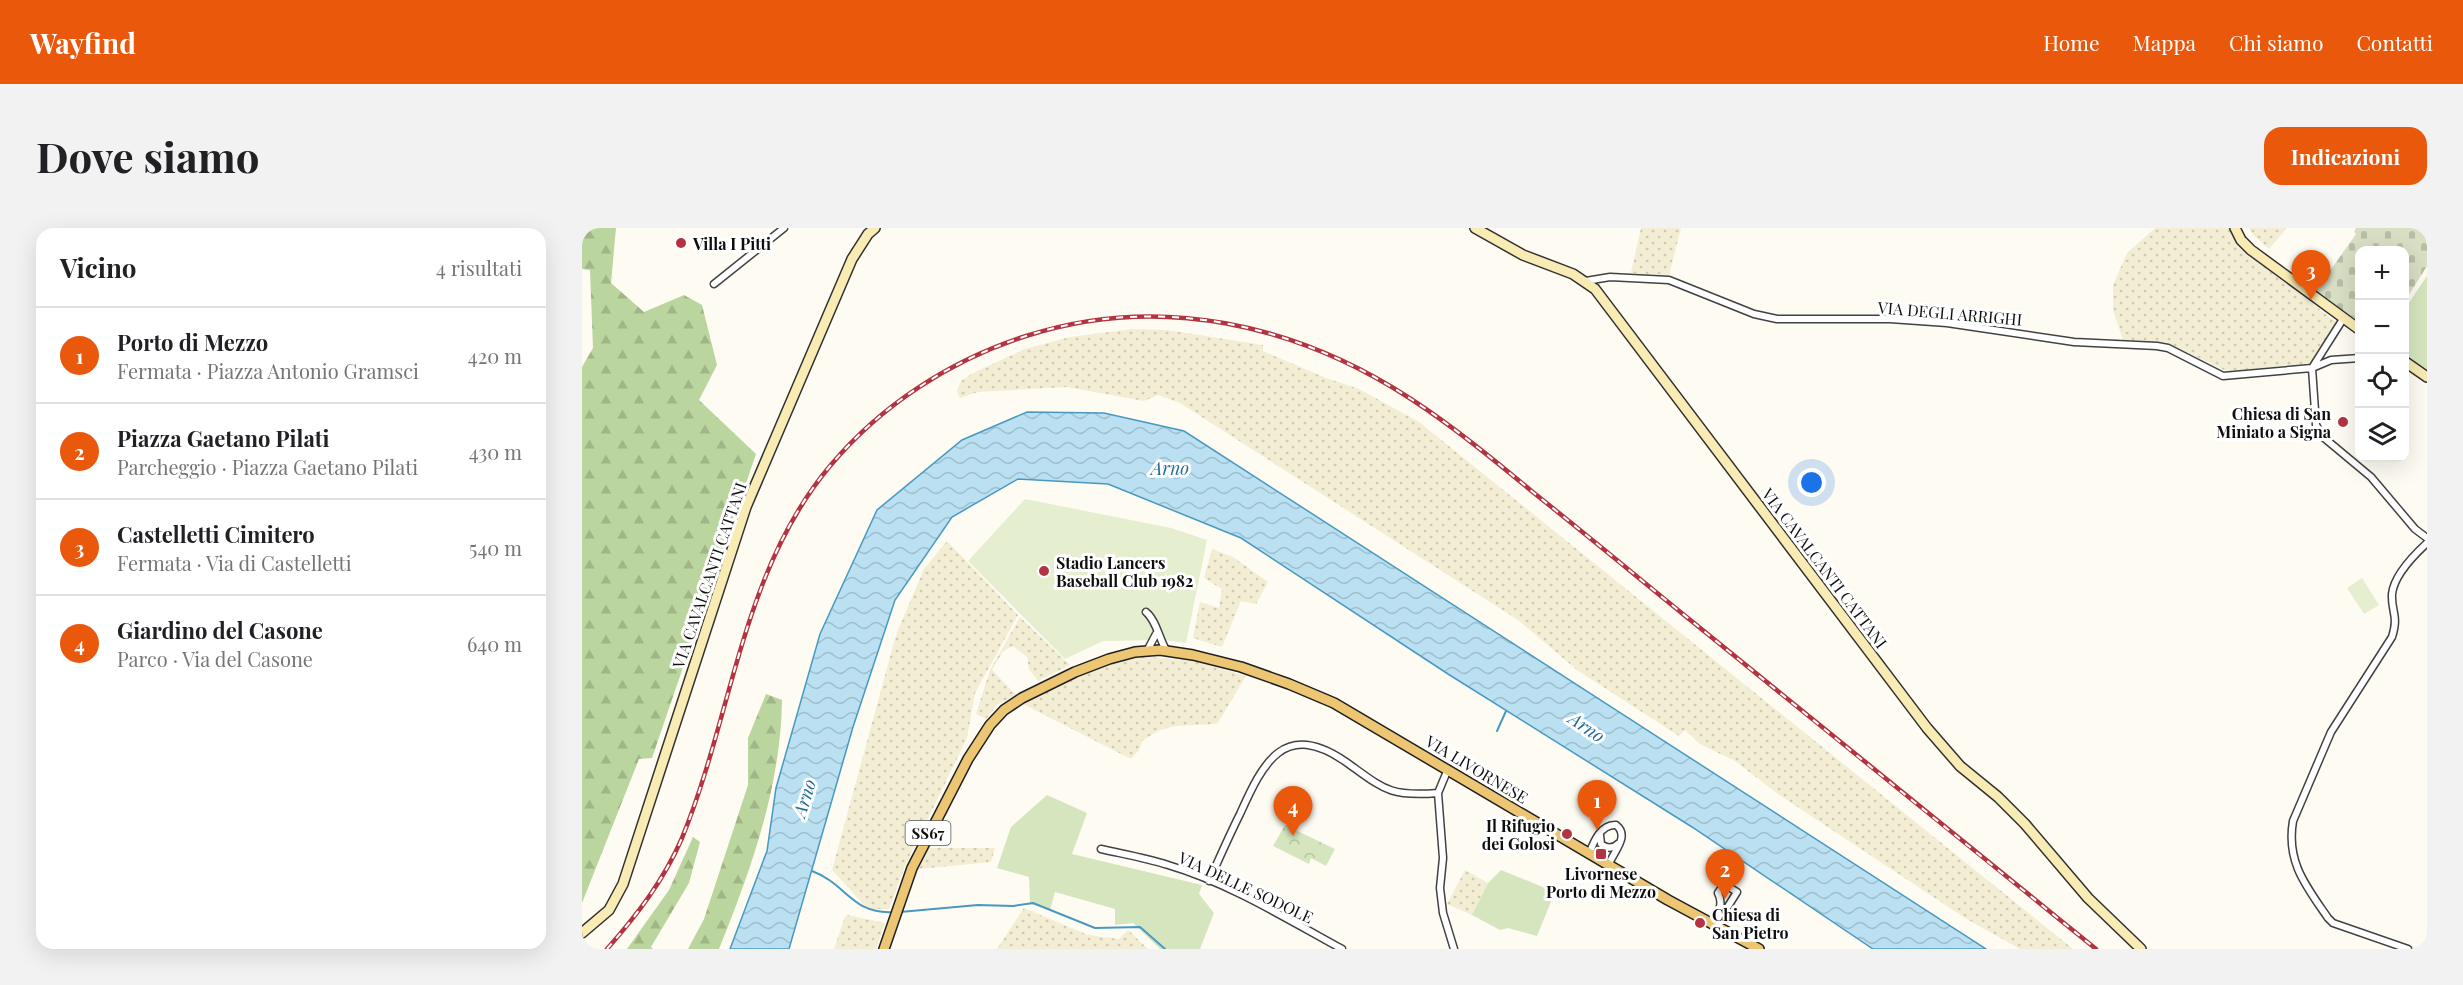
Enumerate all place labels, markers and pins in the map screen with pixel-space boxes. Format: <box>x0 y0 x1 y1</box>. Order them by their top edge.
place label: Villa I Pitti <box>692 233 771 254</box>
marker: Villa I Pitti <box>674 236 688 250</box>
pin: 3 <box>2292 250 2330 300</box>
place label: Chiesa di San Miniato a Signa <box>2216 403 2332 442</box>
marker: Chiesa di San Miniato a Signa <box>2336 415 2350 429</box>
place label: Stadio Lancers Baseball Club 1982 <box>1056 552 1193 591</box>
marker: Stadio Lancers Baseball Club 1982 <box>1037 564 1051 578</box>
pin: 1 <box>1578 780 1616 830</box>
pin: 4 <box>1274 786 1312 836</box>
place label: Il Rifugio dei Golosi <box>1482 815 1555 854</box>
marker: Il Rifugio dei Golosi <box>1560 827 1574 841</box>
marker: Livornese Porto di Mezzo <box>1594 847 1608 861</box>
pin: 2 <box>1706 850 1744 899</box>
place label: Livornese Porto di Mezzo <box>1546 863 1656 902</box>
place label: Chiesa di San Pietro <box>1712 904 1788 943</box>
marker: Chiesa di San Pietro <box>1693 916 1707 930</box>

